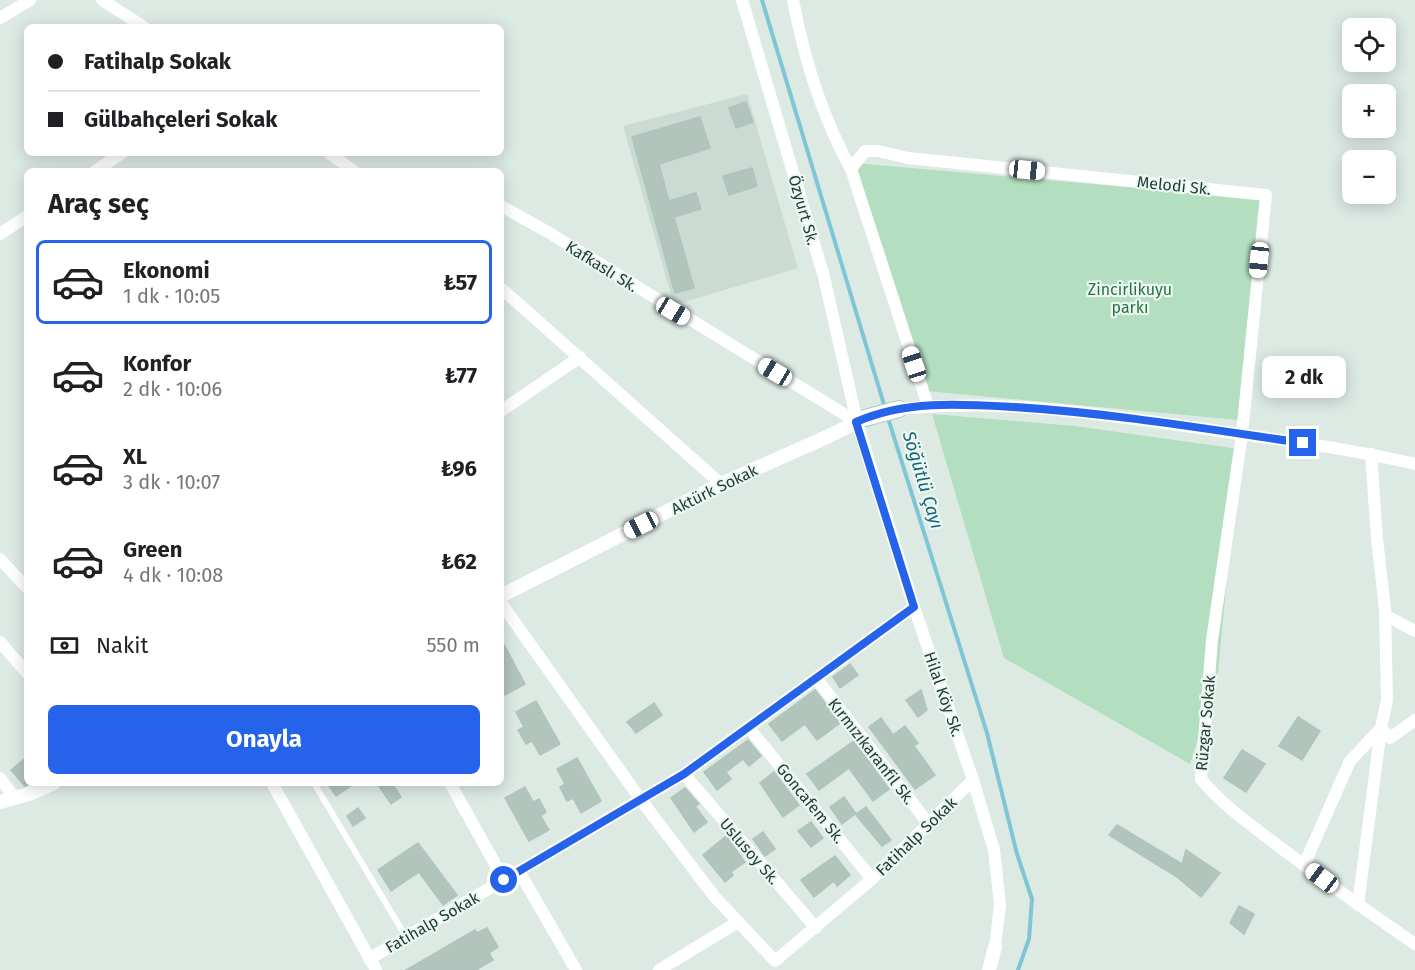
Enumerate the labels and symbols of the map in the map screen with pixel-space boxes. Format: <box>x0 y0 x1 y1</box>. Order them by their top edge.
car <box>1008 159 1046 181</box>
street label: Melodi Sk. <box>1136 172 1212 199</box>
street label: Özyurt Sk. <box>784 173 823 248</box>
street label: Kafkaslı Sk. <box>562 237 642 296</box>
car <box>1248 241 1270 279</box>
park label: Zincirlikuyu parkı <box>1088 280 1172 317</box>
car <box>653 294 693 328</box>
car <box>900 344 928 384</box>
car <box>755 355 795 389</box>
callout: 2 dk <box>1261 356 1345 398</box>
water label: Söğütlü Çayı <box>897 428 948 531</box>
route end <box>1289 429 1316 456</box>
street label: Aktürk Sokak <box>668 460 761 519</box>
car <box>621 509 661 541</box>
street label: Hilal Köy Sk. <box>920 649 967 739</box>
street label: Rüzgar Sokak <box>1192 674 1219 772</box>
street label: Kırmızıkaranfil Sk. <box>824 694 919 808</box>
street label: Goncafem Sk. <box>772 759 849 847</box>
street label: Fatihalp Sokak <box>872 792 961 880</box>
street label: Uslusoy Sk. <box>716 814 784 888</box>
car <box>1302 860 1342 896</box>
route start <box>490 866 517 893</box>
street label: Fatihalp Sokak <box>382 888 483 957</box>

